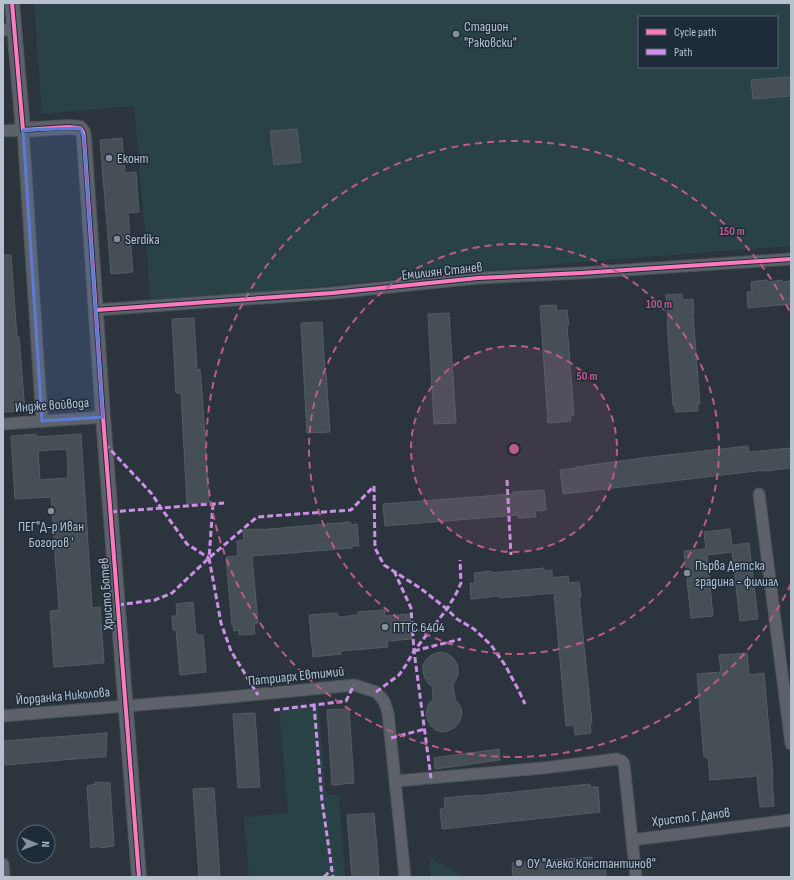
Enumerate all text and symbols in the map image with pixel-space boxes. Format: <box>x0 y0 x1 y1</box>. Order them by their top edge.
legend <box>638 16 778 68</box>
place label: Стадион "Раковски" <box>464 18 517 51</box>
text: Cycle path <box>674 25 716 40</box>
marker: Стадион "Раковски" <box>451 29 461 39</box>
text: Path <box>674 45 692 60</box>
place label: Еконт <box>117 150 149 167</box>
marker: Еконт <box>104 153 114 163</box>
text: 150 m <box>719 224 745 239</box>
place label: Serdika <box>125 231 160 248</box>
marker: Serdika <box>112 234 122 244</box>
street label: Емилиян Станев <box>401 258 483 284</box>
text: 100 m <box>646 297 672 312</box>
text: 50 m <box>577 369 597 384</box>
street label: Индже войвода <box>14 394 90 416</box>
centre of rings <box>507 442 521 456</box>
marker: ПЕГ"Д-р Иван Богоров ' <box>46 506 56 516</box>
place label: ПЕГ"Д-р Иван Богоров ' <box>18 518 84 551</box>
street label: Христо Ботев <box>95 557 117 632</box>
place label: Първа Детска градина - филиал <box>695 557 778 590</box>
marker: Първа Детска градина - филиал <box>682 568 692 578</box>
place label: ПТТС 6404 <box>393 619 445 636</box>
marker: ПТТС 6404 <box>380 622 390 632</box>
street label: Патриарх Евтимий <box>247 662 345 690</box>
street label: Йорданка Николова <box>15 683 111 709</box>
street label: Христо Г. Данов <box>650 804 731 830</box>
north arrow <box>16 824 56 864</box>
text: N <box>39 841 52 847</box>
place label: ОУ "Алеко Константинов" <box>527 855 656 872</box>
marker: ОУ "Алеко Константинов" <box>514 858 524 868</box>

